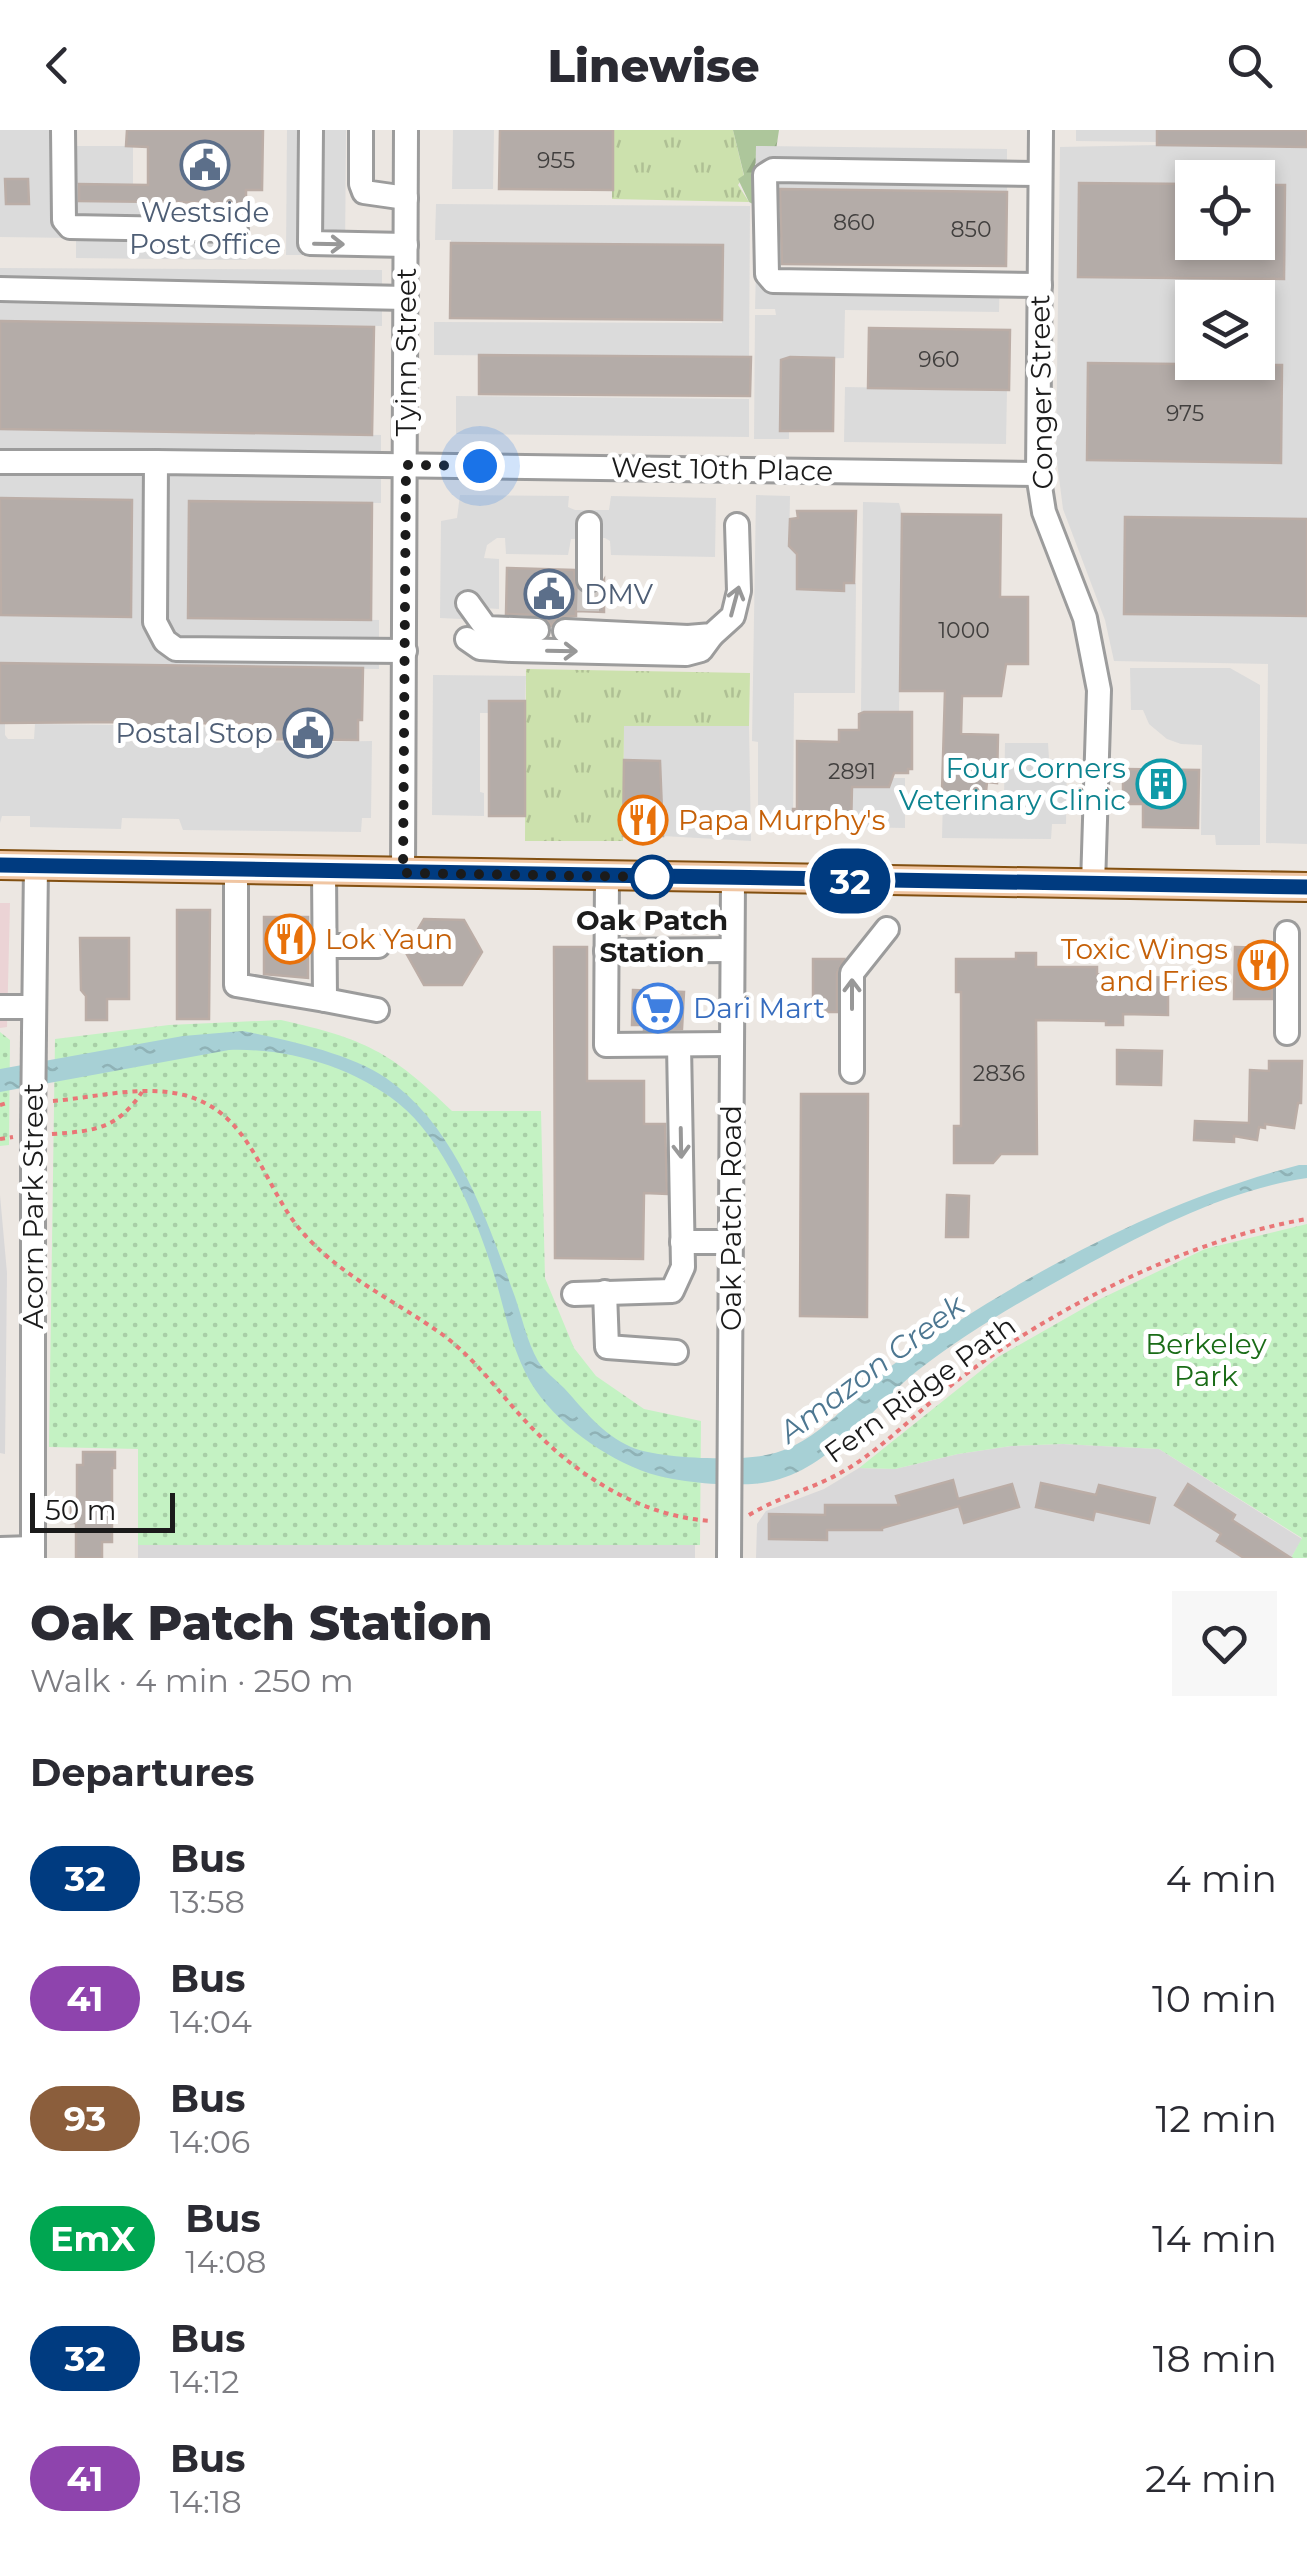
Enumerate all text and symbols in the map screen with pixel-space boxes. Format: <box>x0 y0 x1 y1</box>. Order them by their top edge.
icon: back <box>30 38 85 93</box>
text: Linewise <box>547 38 760 93</box>
icon: search <box>1222 38 1277 93</box>
public building icon: Westside Post Office <box>179 139 231 191</box>
house number: 955 <box>537 147 575 174</box>
map controls <box>1175 160 1275 380</box>
button: locate <box>1175 160 1275 260</box>
place label: Westside Post Office <box>129 195 281 261</box>
house number: 860 <box>833 209 875 236</box>
house number: 850 <box>950 216 992 243</box>
one-way arrow <box>313 234 345 253</box>
street label: Tyinn Street <box>389 268 423 436</box>
button: layers <box>1175 280 1275 380</box>
street label: Conger Street <box>1022 294 1060 490</box>
house number: 960 <box>918 346 960 373</box>
house number: 975 <box>1166 400 1204 427</box>
your location <box>455 441 505 491</box>
street label: West 10th Place <box>611 450 833 488</box>
public building icon: DMV <box>523 568 575 620</box>
place label: DMV <box>584 577 653 611</box>
one-way arrow <box>727 585 746 617</box>
house number: 1000 <box>938 617 990 644</box>
one-way arrow <box>545 642 577 661</box>
public building icon: Postal Stop <box>282 707 334 759</box>
place label: Postal Stop <box>115 716 273 750</box>
place label: Four Corners Veterinary Clinic <box>899 751 1126 817</box>
house number: 2891 <box>828 758 876 785</box>
building icon: Four Corners Veterinary Clinic <box>1135 758 1187 810</box>
restaurant icon: Papa Murphy's <box>617 794 669 846</box>
place label: Papa Murphy's <box>678 803 885 837</box>
line badge: 32 <box>805 848 895 914</box>
marker: Oak Patch Station <box>631 856 673 898</box>
text: 32 <box>829 860 871 903</box>
place label: Oak Patch Station <box>576 903 728 969</box>
restaurant icon: Lok Yaun <box>264 913 316 965</box>
place label: Lok Yaun <box>325 922 453 956</box>
place label: Toxic Wings and Fries <box>1061 932 1228 998</box>
restaurant icon: Toxic Wings and Fries <box>1237 939 1289 991</box>
one-way arrow <box>842 978 862 1010</box>
supermarket icon: Dari Mart <box>632 982 684 1034</box>
place label: Dari Mart <box>693 991 825 1025</box>
house number: 2836 <box>973 1060 1025 1087</box>
street label: Acorn Park Street <box>16 1083 50 1329</box>
street label: Oak Patch Road <box>714 1105 748 1331</box>
one-way arrow <box>672 1126 690 1158</box>
water label: Amazon Creek <box>770 1286 973 1452</box>
street label: Fern Ridge Path <box>818 1308 1022 1470</box>
park label: Berkeley Park <box>1145 1327 1268 1393</box>
scale bar <box>30 1488 175 1532</box>
text: 50 m <box>45 1493 116 1527</box>
button: heart <box>1172 1591 1277 1696</box>
text: Oak Patch Station <box>30 1594 493 1652</box>
text: Walk · 4 min · 250 m <box>30 1661 354 1700</box>
text: Departures <box>30 1749 254 1796</box>
text: Bus <box>170 1835 245 1882</box>
text: 4 min <box>1166 1855 1277 1902</box>
text: 32 <box>64 1857 106 1900</box>
text: 13:58 <box>170 1882 245 1921</box>
text: Bus <box>170 1955 245 2002</box>
text: 10 min <box>1152 1975 1277 2022</box>
text: 41 <box>67 1977 103 2020</box>
text: 14:04 <box>170 2002 252 2041</box>
text: Bus <box>170 2075 245 2122</box>
text: 12 min <box>1156 2095 1277 2142</box>
text: 93 <box>64 2097 106 2140</box>
text: 14:06 <box>170 2122 250 2161</box>
text: Bus <box>185 2195 261 2242</box>
text: 14 min <box>1152 2215 1277 2262</box>
text: EmX <box>50 2217 135 2260</box>
text: 14:08 <box>185 2242 267 2281</box>
text: Bus <box>170 2315 245 2362</box>
text: 18 min <box>1153 2335 1277 2382</box>
text: 32 <box>64 2337 106 2380</box>
text: 14:12 <box>170 2362 239 2401</box>
text: Bus <box>170 2435 245 2482</box>
text: 24 min <box>1145 2455 1277 2502</box>
text: 41 <box>67 2457 103 2500</box>
text: 14:18 <box>170 2482 242 2521</box>

